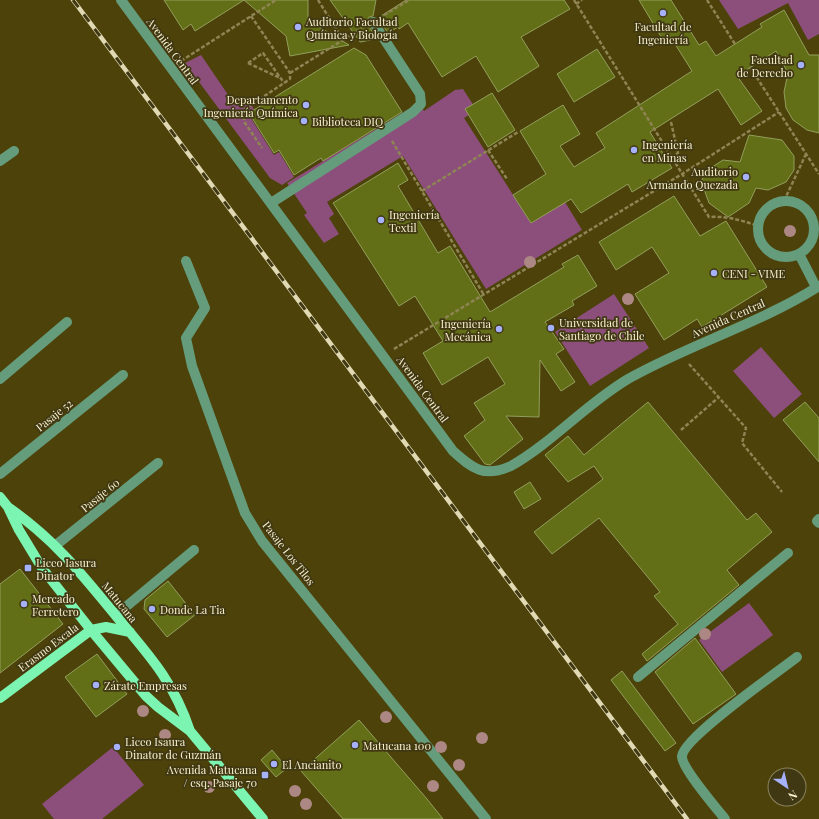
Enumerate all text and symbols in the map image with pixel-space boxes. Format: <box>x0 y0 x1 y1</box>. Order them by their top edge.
marker: Facultad de Ingeniería <box>658 8 668 18</box>
street label: Avenida Central <box>143 14 202 87</box>
place label: Auditorio Facultad Química y Biología <box>305 14 398 42</box>
place label: Facultad de Ingeniería <box>635 19 692 47</box>
marker: Auditorio Facultad Química y Biología <box>293 22 303 32</box>
place label: Facultad de Derecho <box>737 52 794 80</box>
marker: Facultad de Derecho <box>796 60 806 70</box>
place label: Departamento Ingeniería Química <box>203 92 299 120</box>
marker: Departamento Ingeniería Química <box>301 100 311 110</box>
place label: Biblioteca DIQ <box>312 114 384 129</box>
marker: Biblioteca DIQ <box>299 116 309 126</box>
place label: Ingeniería en Minas <box>642 137 693 165</box>
marker: Ingeniería en Minas <box>629 145 639 155</box>
place label: Auditorio Armando Quezada <box>646 164 739 192</box>
marker: Auditorio Armando Quezada <box>741 172 751 182</box>
place label: Ingeniería Textil <box>389 207 440 235</box>
marker: Ingeniería Textil <box>376 215 386 225</box>
place label: CENI - VIME <box>722 266 786 281</box>
marker: CENI - VIME <box>709 268 719 278</box>
street label: Avenida Central <box>688 295 767 341</box>
place label: Universidad de Santiago de Chile <box>559 315 645 343</box>
place label: Ingeniería Mecánica <box>441 316 492 344</box>
marker: Universidad de Santiago de Chile <box>546 323 556 333</box>
marker: Ingeniería Mecánica <box>494 324 504 334</box>
street label: Avenida Central <box>393 352 452 425</box>
street label: Pasaje 52 <box>32 396 76 434</box>
street label: Pasaje 60 <box>77 475 123 515</box>
street label: Pasaje Los Tilos <box>259 518 319 588</box>
place label: Liceo Iasura Dinator <box>36 555 97 583</box>
marker: Liceo Iasura Dinator <box>23 563 33 573</box>
street label: Matucana <box>99 579 141 626</box>
place label: Mercado Ferretero <box>32 591 79 619</box>
marker: Mercado Ferretero <box>19 599 29 609</box>
place label: Donde La Tia <box>160 602 226 617</box>
marker: Donde La Tia <box>147 604 157 614</box>
street label: Erasmo Escala <box>15 619 82 675</box>
place label: Zárate Empresas <box>104 678 187 693</box>
marker: Zárate Empresas <box>91 680 101 690</box>
place label: Liceo Isaura Dinator de Guzmán <box>125 734 222 762</box>
place label: Matucana 100 <box>363 738 431 753</box>
marker: Matucana 100 <box>350 740 360 750</box>
marker: Liceo Isaura Dinator de Guzmán <box>112 742 122 752</box>
place label: El Ancianito <box>282 757 341 772</box>
marker: El Ancianito <box>269 759 279 769</box>
place label: Avenida Matucana / esq. Pasaje 70 <box>166 762 258 790</box>
north arrow <box>767 767 807 807</box>
marker: Avenida Matucana / esq. Pasaje 70 <box>260 770 270 780</box>
text: N <box>785 787 801 804</box>

